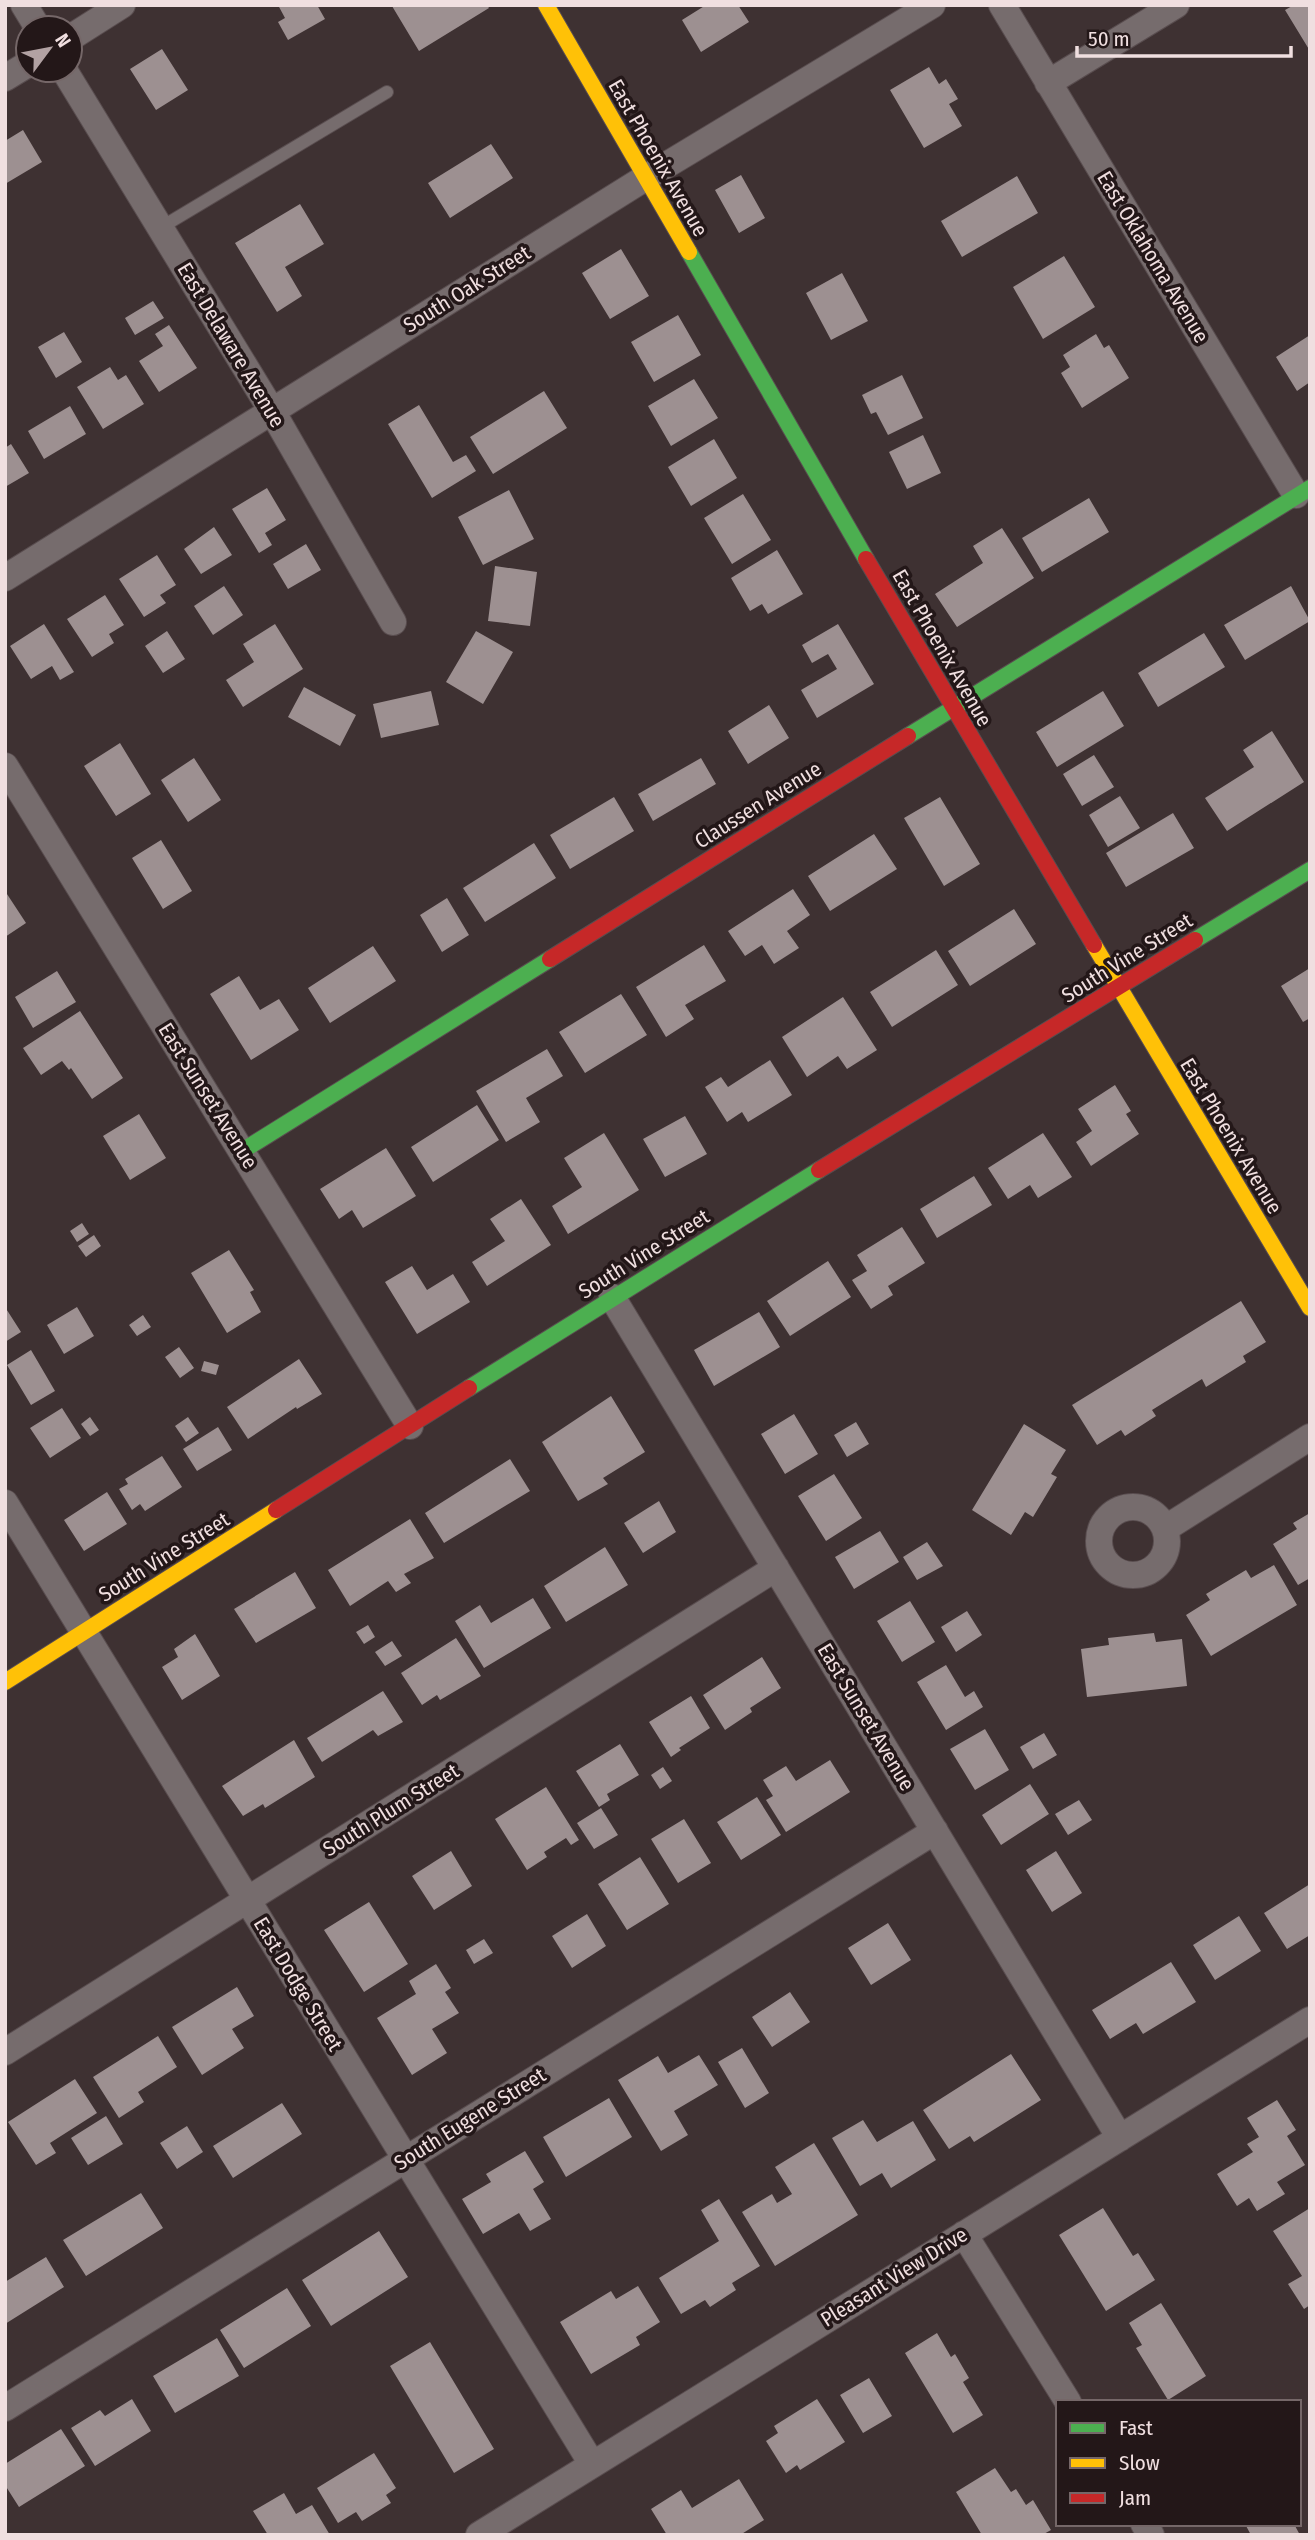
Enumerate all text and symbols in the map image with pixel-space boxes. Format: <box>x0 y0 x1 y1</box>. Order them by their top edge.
north arrow <box>14 14 84 84</box>
scale bar <box>1077 14 1290 58</box>
text: 50 m <box>1088 26 1130 52</box>
text: N <box>50 29 76 51</box>
street label: East Phoenix Avenue <box>602 75 714 241</box>
street label: East Oklahoma Avenue <box>1091 166 1215 348</box>
street label: South Oak Street <box>399 240 535 338</box>
street label: East Delaware Avenue <box>172 258 290 432</box>
street label: East Phoenix Avenue <box>886 565 998 731</box>
street label: Claussen Avenue <box>690 756 826 854</box>
street label: South Vine Street <box>1057 907 1197 1009</box>
street label: East Sunset Avenue <box>153 1018 263 1174</box>
street label: East Phoenix Avenue <box>1174 1053 1288 1219</box>
street label: South Vine Street <box>574 1203 714 1305</box>
street label: South Vine Street <box>94 1506 234 1608</box>
street label: East Sunset Avenue <box>812 1639 920 1795</box>
street label: South Plum Street <box>318 1758 464 1862</box>
street label: East Dodge Street <box>248 1912 348 2056</box>
street label: South Eugene Street <box>389 2062 551 2176</box>
street label: Pleasant View Drive <box>816 2221 972 2333</box>
legend <box>1056 2400 1301 2526</box>
text: Fast <box>1119 2415 1153 2441</box>
text: Slow <box>1119 2450 1160 2476</box>
text: Jam <box>1119 2485 1151 2511</box>

